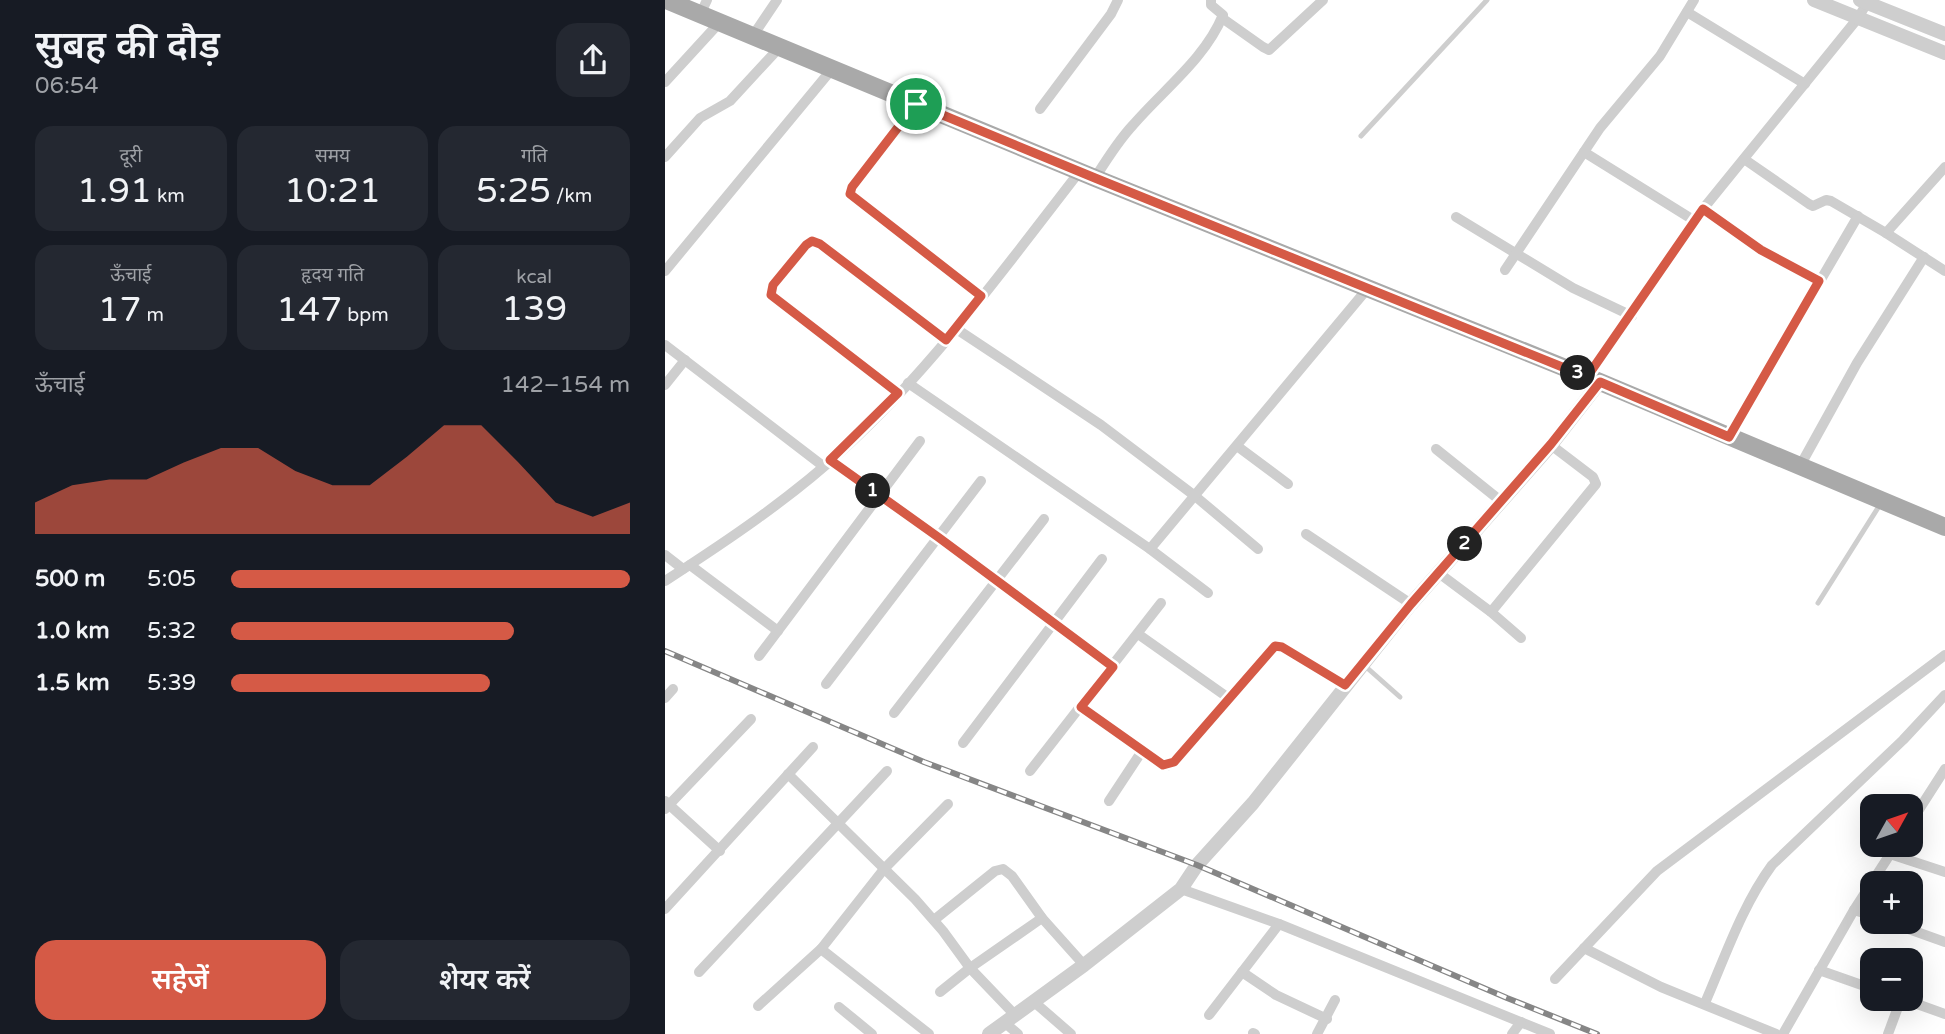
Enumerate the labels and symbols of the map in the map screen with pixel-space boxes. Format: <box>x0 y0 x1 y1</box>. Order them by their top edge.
pin <box>886 74 946 134</box>
pin: 3 <box>1560 356 1595 390</box>
pin: 1 <box>855 474 891 508</box>
pin: 2 <box>1447 526 1483 562</box>
north arrow <box>1860 794 1923 858</box>

